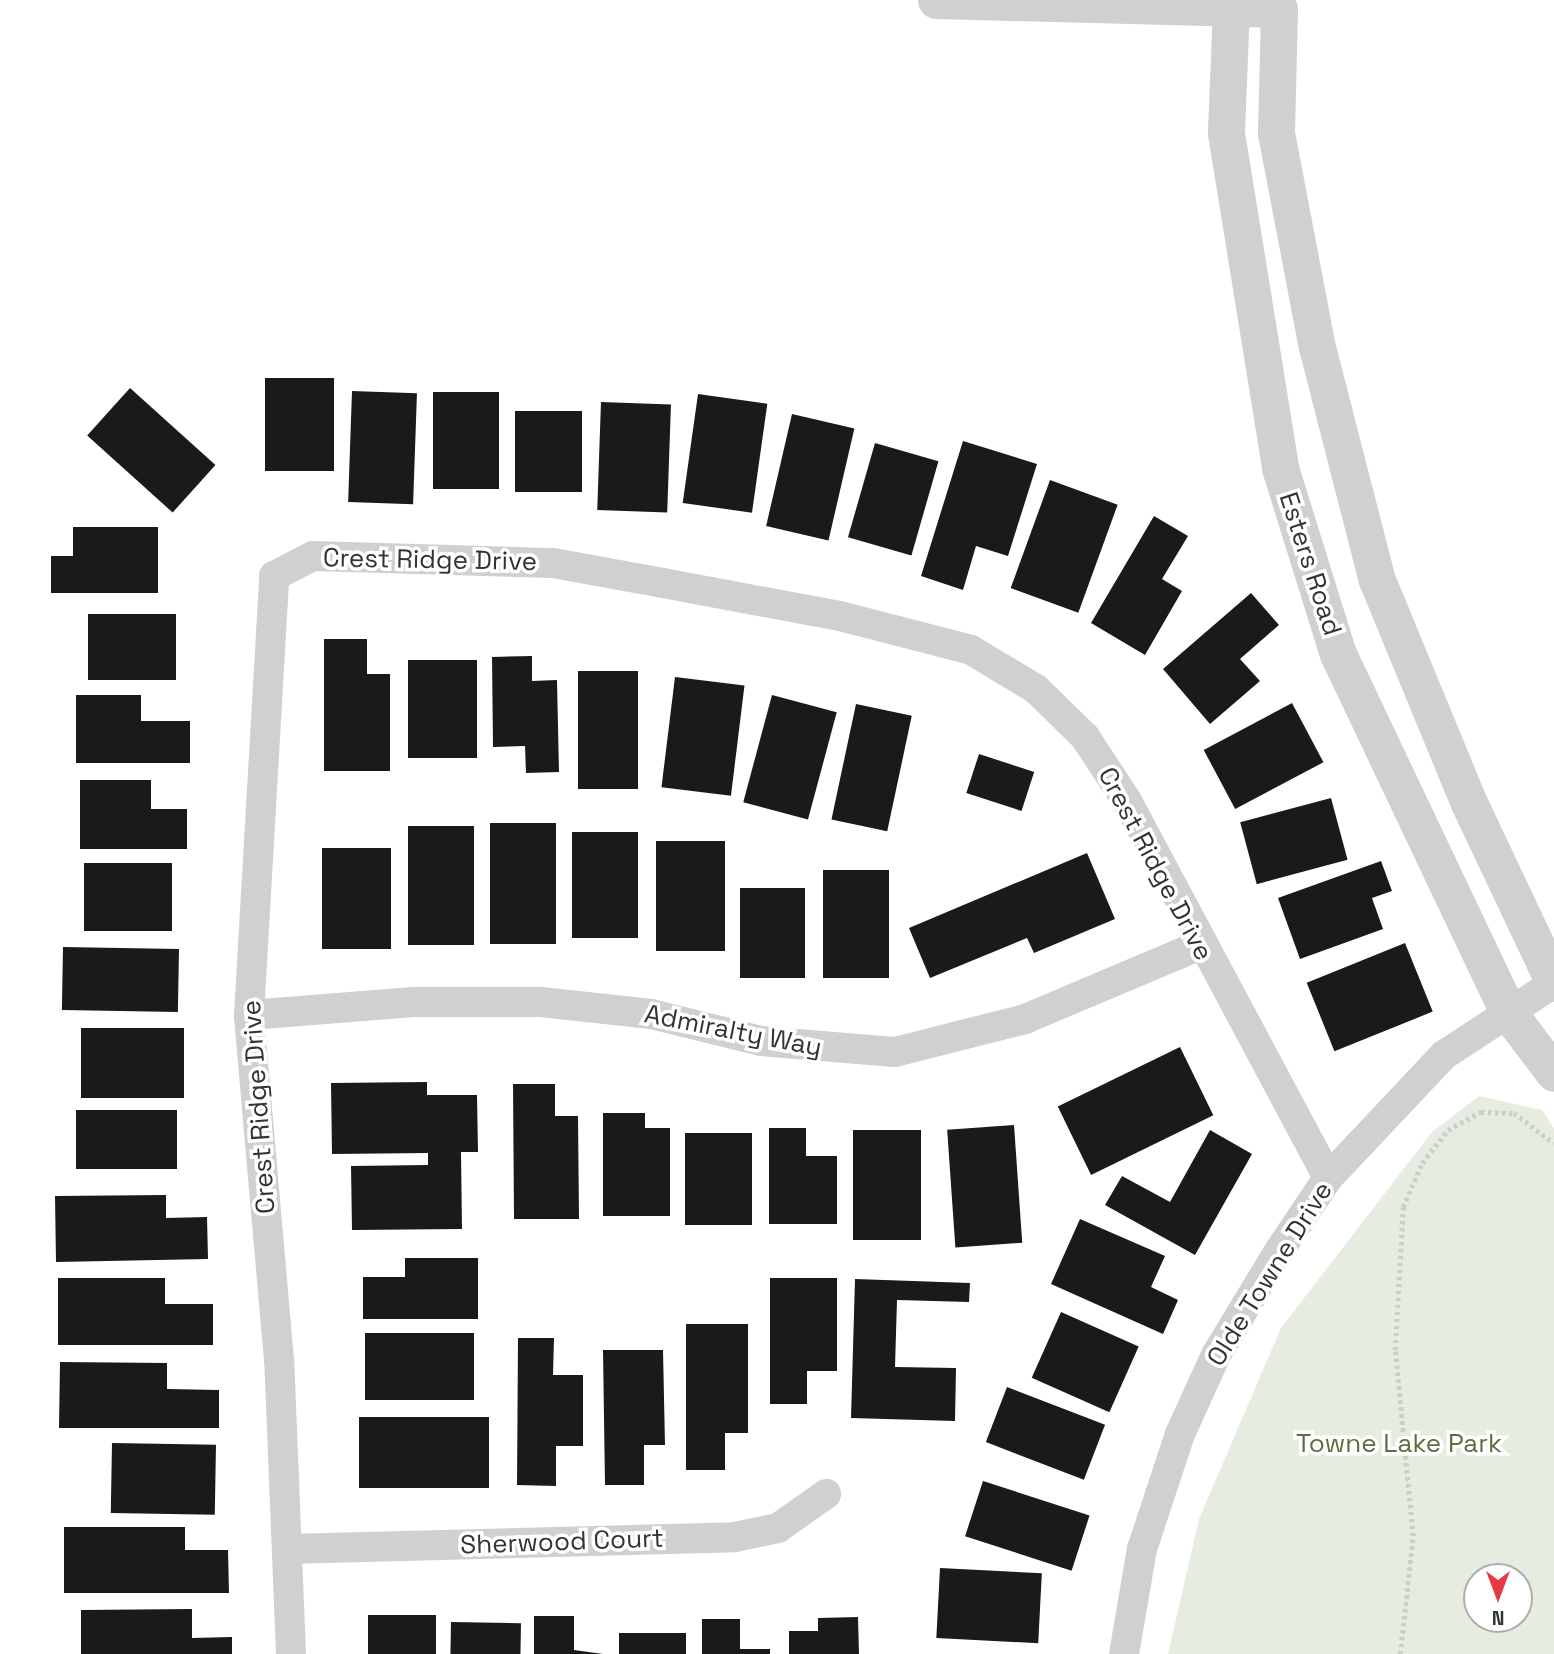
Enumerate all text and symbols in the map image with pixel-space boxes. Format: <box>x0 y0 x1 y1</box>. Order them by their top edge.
street label: Esters Road <box>1272 488 1348 640</box>
street label: Crest Ridge Drive <box>323 543 537 577</box>
street label: Crest Ridge Drive <box>1091 762 1219 966</box>
street label: Crest Ridge Drive <box>236 999 282 1215</box>
street label: Admiralty Way <box>642 999 824 1063</box>
street label: Olde Towne Drive <box>1201 1176 1339 1372</box>
park label: Towne Lake Park <box>1296 1428 1502 1460</box>
street label: Sherwood Court <box>460 1523 664 1561</box>
north arrow <box>1463 1563 1533 1633</box>
text: N <box>1492 1605 1504 1630</box>

